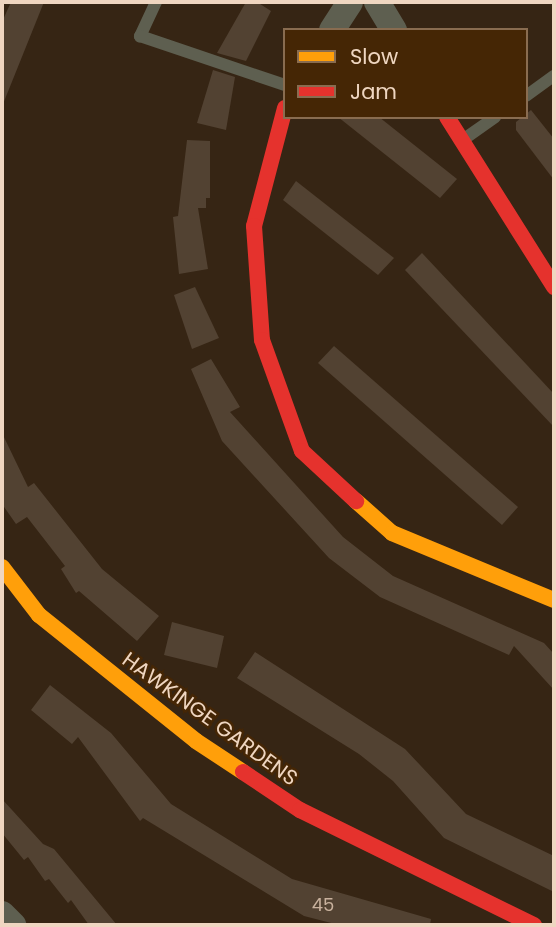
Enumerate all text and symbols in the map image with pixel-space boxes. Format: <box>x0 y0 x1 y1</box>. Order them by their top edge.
legend <box>283 28 528 119</box>
text: Slow <box>350 42 398 71</box>
text: Jam <box>350 77 397 106</box>
street label: HAWKINGE GARDENS <box>117 647 303 791</box>
house number: 45 <box>312 894 334 916</box>

